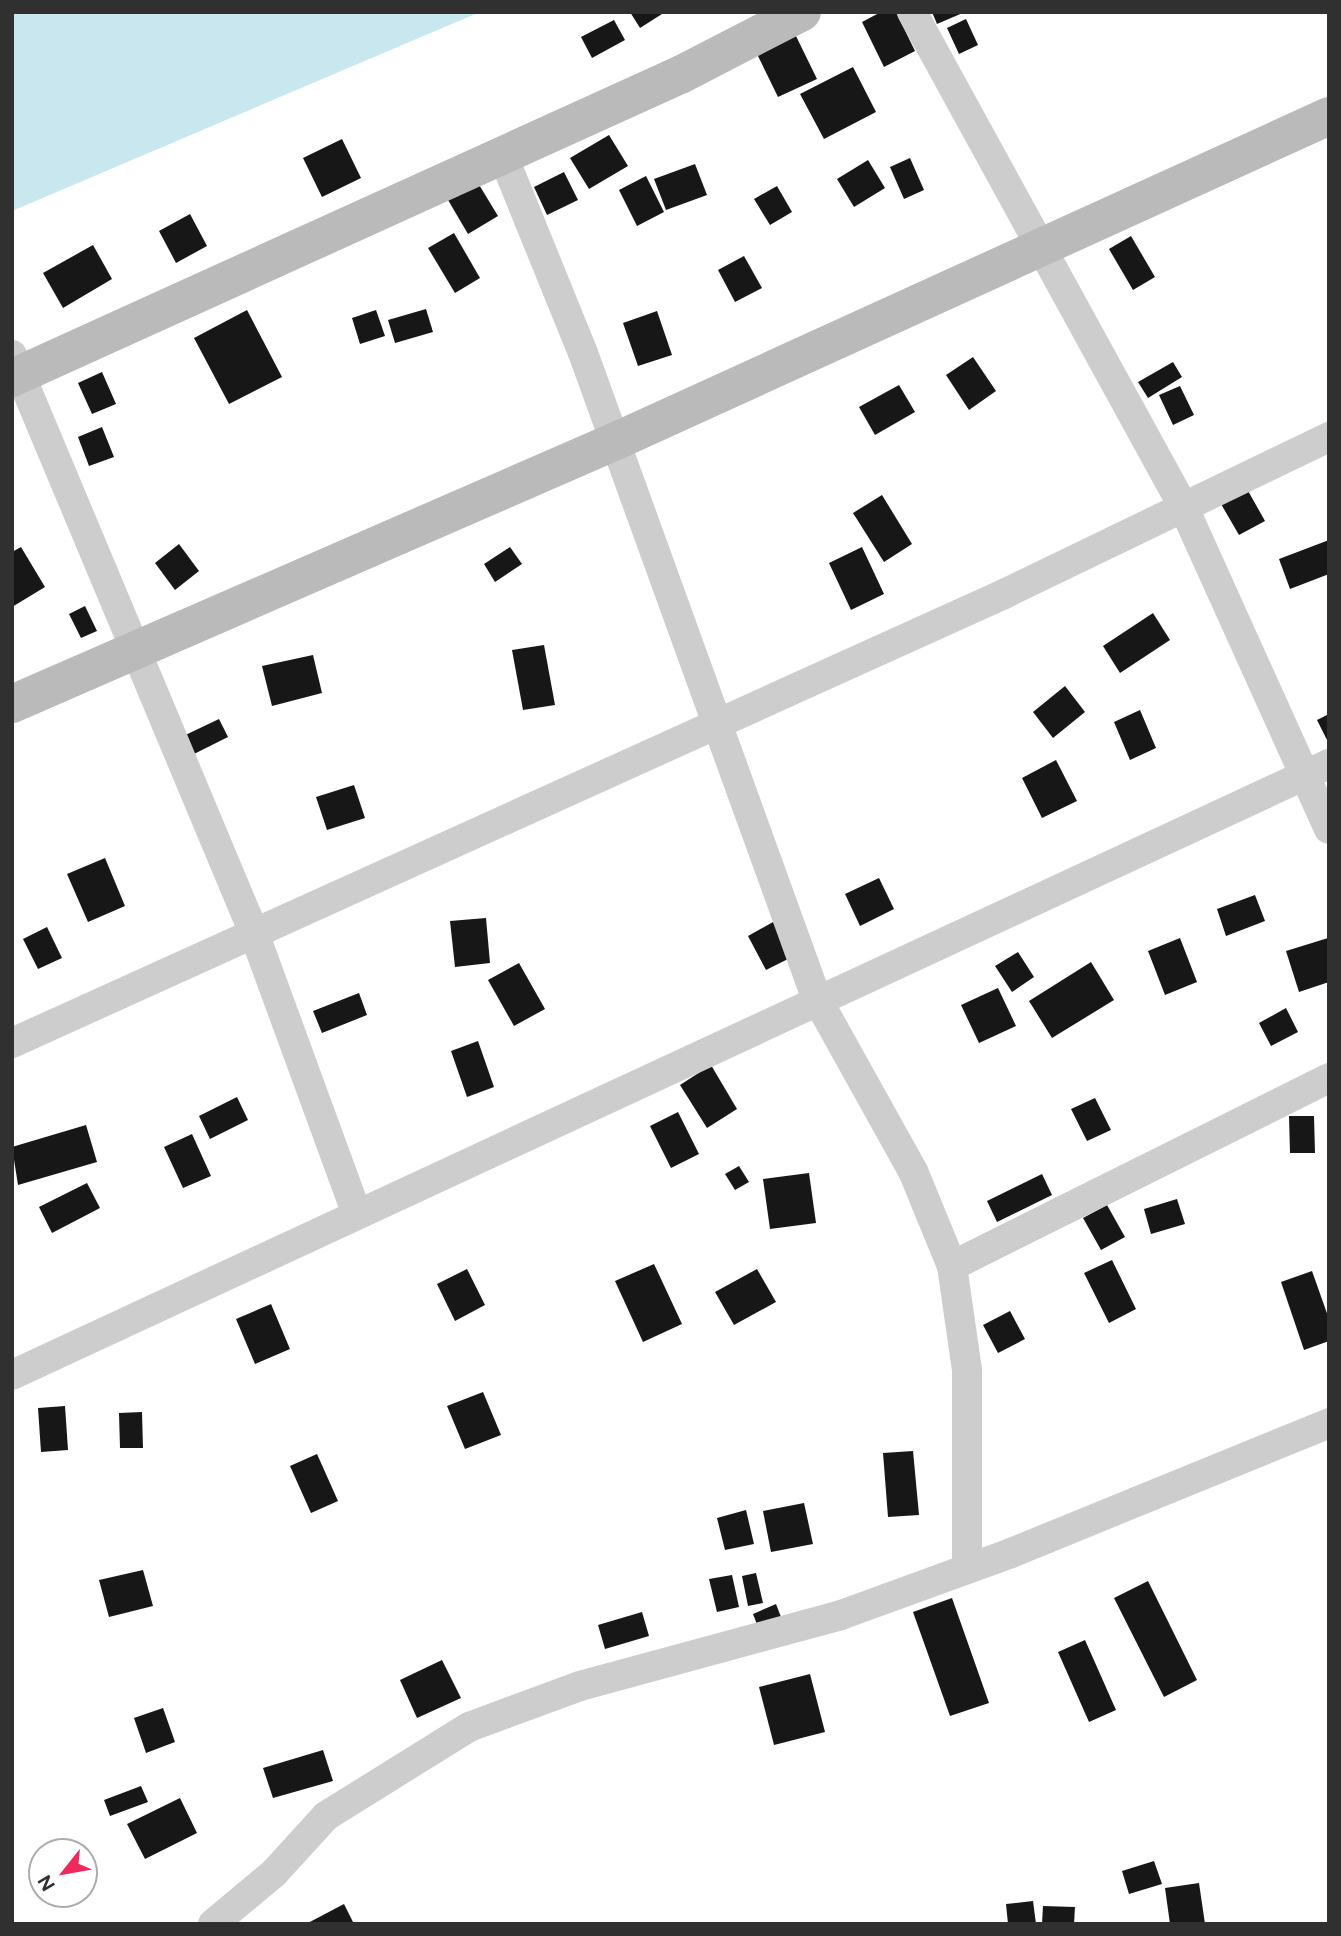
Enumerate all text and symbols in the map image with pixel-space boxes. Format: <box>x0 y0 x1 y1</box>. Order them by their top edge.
north arrow <box>28 1838 98 1908</box>
text: N <box>33 1871 60 1895</box>

